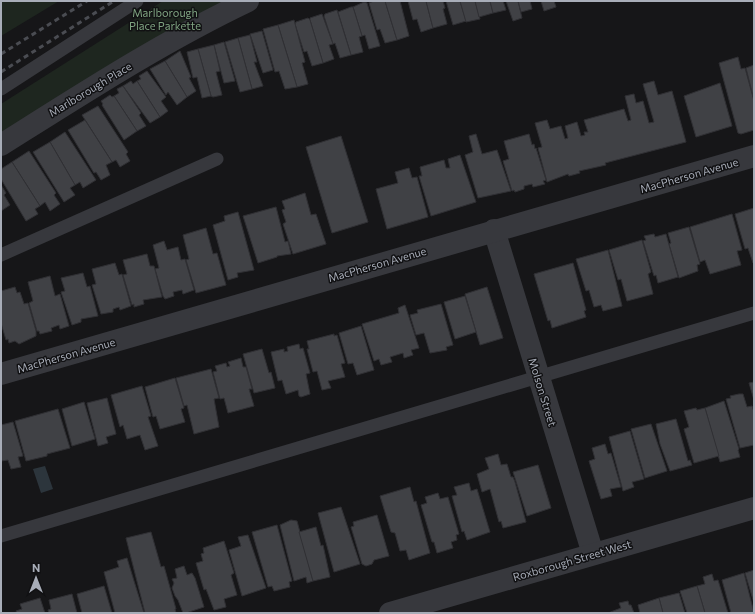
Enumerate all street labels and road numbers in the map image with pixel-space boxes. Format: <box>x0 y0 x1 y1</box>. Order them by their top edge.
street label: Marlborough Place <box>46 59 134 119</box>
street label: MacPherson Avenue <box>638 155 740 195</box>
street label: MacPherson Avenue <box>326 244 428 284</box>
street label: MacPherson Avenue <box>15 335 117 375</box>
street label: Molson Street <box>526 356 560 428</box>
street label: Roxborough Street West <box>511 537 633 583</box>

